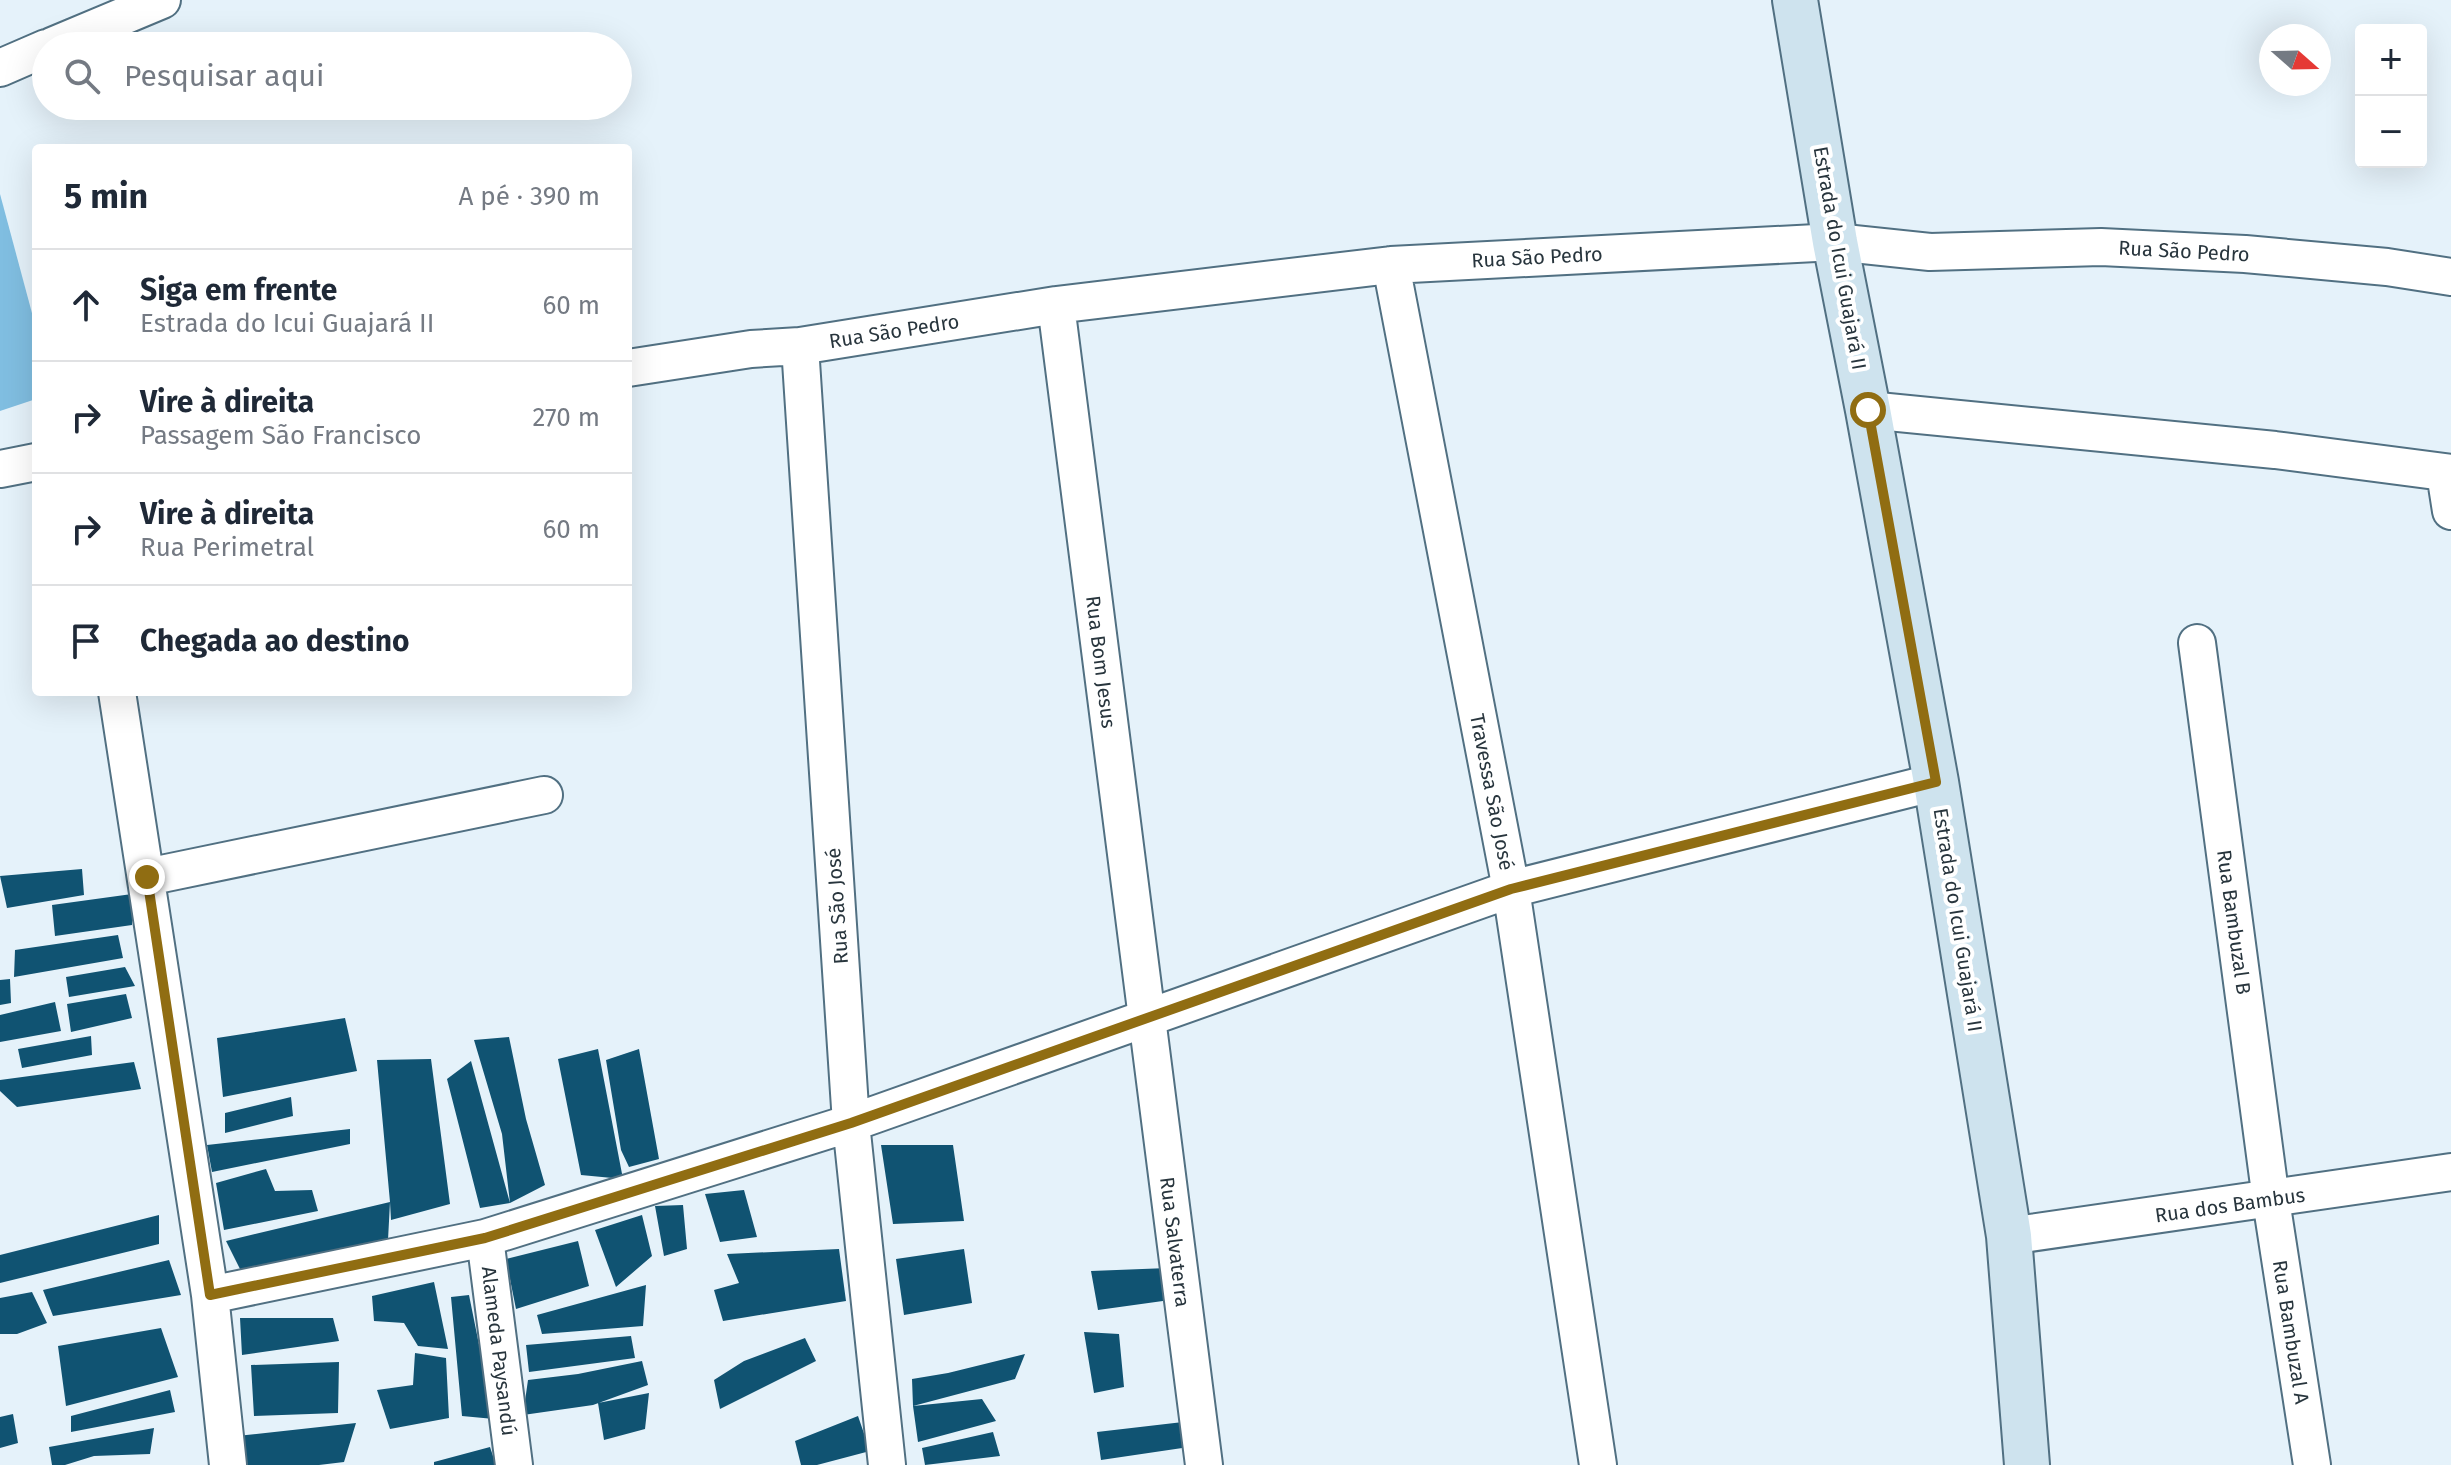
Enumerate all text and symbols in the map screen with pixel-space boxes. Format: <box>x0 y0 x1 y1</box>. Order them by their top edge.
north arrow <box>2259 24 2331 96</box>
map controls <box>2355 24 2427 168</box>
button: + <box>2355 24 2427 96</box>
search box <box>32 32 632 120</box>
icon: search <box>60 54 104 98</box>
text: Pesquisar aqui <box>124 58 325 94</box>
button: − <box>2355 96 2427 168</box>
street label: Estrada do Icui Guajará II <box>1809 144 1871 372</box>
text: 5 min <box>64 176 148 217</box>
text: A pé · 390 m <box>459 181 600 212</box>
street label: Rua São Pedro <box>2118 236 2250 266</box>
street label: Rua São Pedro <box>1471 242 1603 272</box>
text: Siga em frente <box>140 272 337 308</box>
icon: ahead <box>64 283 108 327</box>
text: 60 m <box>542 290 600 321</box>
text: Estrada do Icui Guajará II <box>140 308 434 339</box>
street label: Rua São Pedro <box>827 309 961 353</box>
text: Vire à direita <box>140 384 314 420</box>
route start <box>1850 392 1886 428</box>
icon: right <box>64 395 108 439</box>
text: 270 m <box>532 402 600 433</box>
text: Passagem São Francisco <box>140 420 421 451</box>
text: Vire à direita <box>140 496 314 532</box>
icon: right <box>64 507 108 551</box>
text: 60 m <box>542 514 600 545</box>
text: Rua Perimetral <box>140 532 314 563</box>
street label: Rua Bom Jesus <box>1081 594 1121 730</box>
icon: arrive <box>64 619 108 663</box>
text: Chegada ao destino <box>140 623 410 659</box>
street label: Travessa São José <box>1465 712 1519 872</box>
street label: Estrada do Icui Guajará II <box>1928 806 1988 1034</box>
street label: Rua São José <box>821 847 853 965</box>
street label: Rua Bambuzal B <box>2212 848 2256 996</box>
route end <box>129 859 165 895</box>
street label: Rua Salvaterra <box>1155 1176 1195 1308</box>
street label: Rua dos Bambus <box>2153 1183 2307 1227</box>
street label: Rua Bambuzal A <box>2268 1258 2314 1406</box>
street label: Alameda Paysandú <box>477 1265 521 1437</box>

